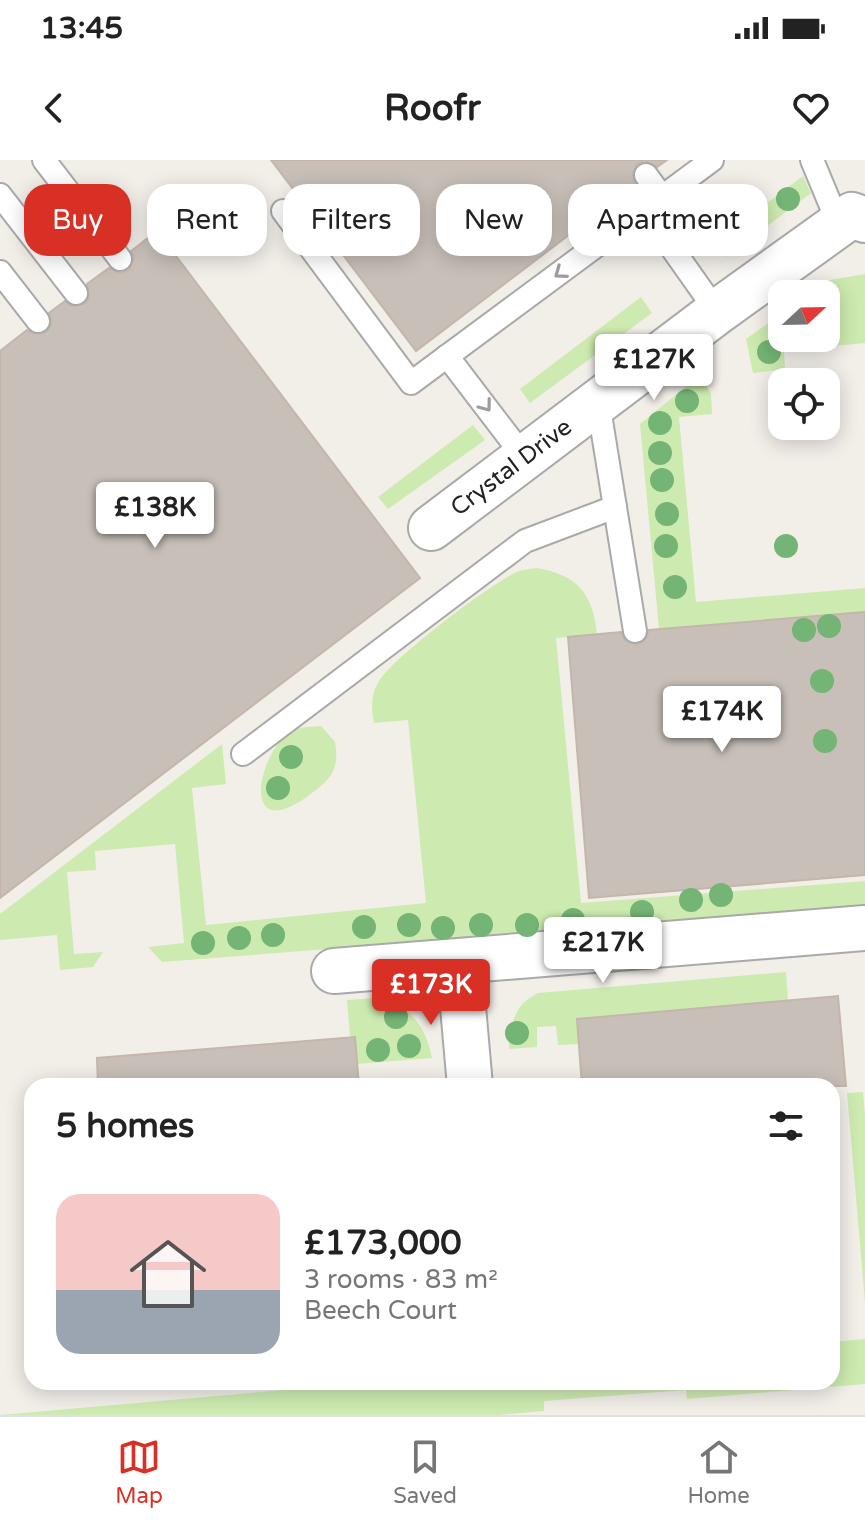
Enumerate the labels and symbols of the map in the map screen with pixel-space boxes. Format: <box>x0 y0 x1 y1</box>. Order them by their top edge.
one-way arrow <box>554 263 569 277</box>
north arrow <box>768 280 840 352</box>
pin: £127K <box>598 334 710 402</box>
one-way arrow <box>477 397 491 412</box>
street label: Crystal Drive <box>445 412 578 522</box>
pin: £138K <box>99 482 211 550</box>
pin: £174K <box>666 686 778 754</box>
pin: £217K <box>547 917 659 985</box>
pin: £173K <box>375 959 487 1027</box>

